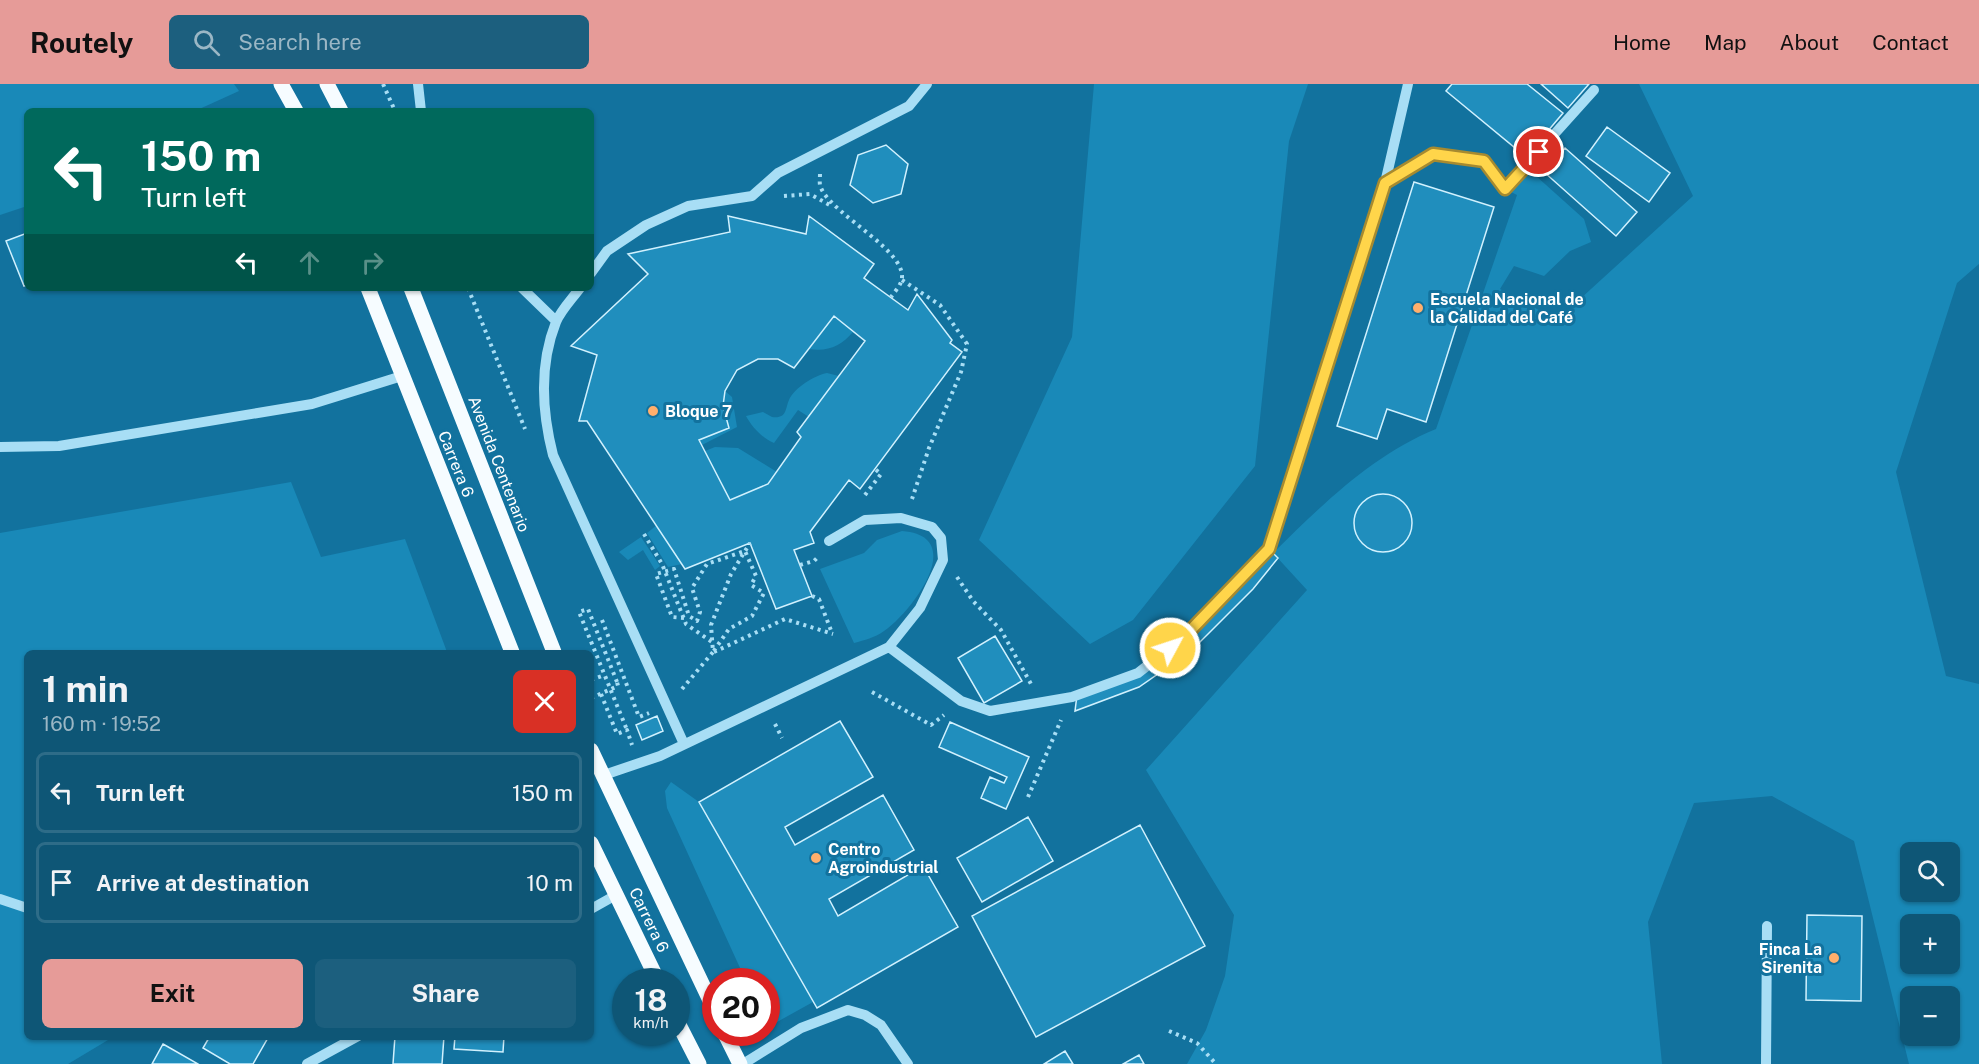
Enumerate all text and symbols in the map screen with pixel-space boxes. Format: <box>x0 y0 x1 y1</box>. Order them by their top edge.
search box <box>169 15 589 69</box>
text: Routely <box>30 26 133 59</box>
icon: search <box>190 26 223 59</box>
text: Search here <box>238 29 362 55</box>
text: Home <box>1613 30 1671 55</box>
text: Map <box>1704 30 1747 55</box>
text: About <box>1780 30 1839 55</box>
text: Contact <box>1872 30 1949 55</box>
pin <box>1513 126 1564 177</box>
text: 150 m <box>141 131 261 180</box>
icon: left <box>42 132 120 210</box>
icon: arrive <box>1522 135 1555 168</box>
text: Turn left <box>141 181 247 213</box>
icon: left <box>230 246 263 279</box>
icon: ahead <box>293 246 326 279</box>
icon: right <box>356 246 389 279</box>
place label: Escuela Nacional de la Calidad del Café <box>1430 290 1584 327</box>
marker: Escuela Nacional de la Calidad del Café <box>1411 301 1425 315</box>
street label: Avenida Centenario <box>464 393 534 535</box>
place label: Bloque 7 <box>665 402 732 421</box>
marker: Bloque 7 <box>646 404 660 418</box>
street label: Carrera 6 <box>434 428 478 500</box>
position arrow <box>1138 616 1202 680</box>
text: 1 min <box>42 668 129 710</box>
button: close <box>513 670 576 733</box>
text: 160 m · 19:52 <box>42 712 161 736</box>
icon: left <box>45 776 78 809</box>
text: Turn left <box>96 780 185 806</box>
text: 150 m <box>512 780 573 806</box>
place label: Centro Agroindustrial <box>828 840 939 877</box>
map controls <box>1900 842 1960 1046</box>
button: search <box>1900 842 1960 902</box>
marker: Centro Agroindustrial <box>809 851 823 865</box>
icon: arrive <box>45 866 78 899</box>
text: Arrive at destination <box>96 870 309 896</box>
text: 10 m <box>526 870 573 896</box>
street label: Carrera 6 <box>625 884 673 956</box>
button: + <box>1900 914 1960 974</box>
place label: Finca La Sirenita <box>1759 940 1822 977</box>
marker: Finca La Sirenita <box>1827 951 1841 965</box>
button: Exit <box>42 959 303 1028</box>
button: Share <box>315 959 576 1028</box>
speed limit sign: 20 <box>702 968 780 1046</box>
text: 18 <box>635 982 667 1018</box>
button: − <box>1900 986 1960 1046</box>
text: km/h <box>633 1014 669 1031</box>

